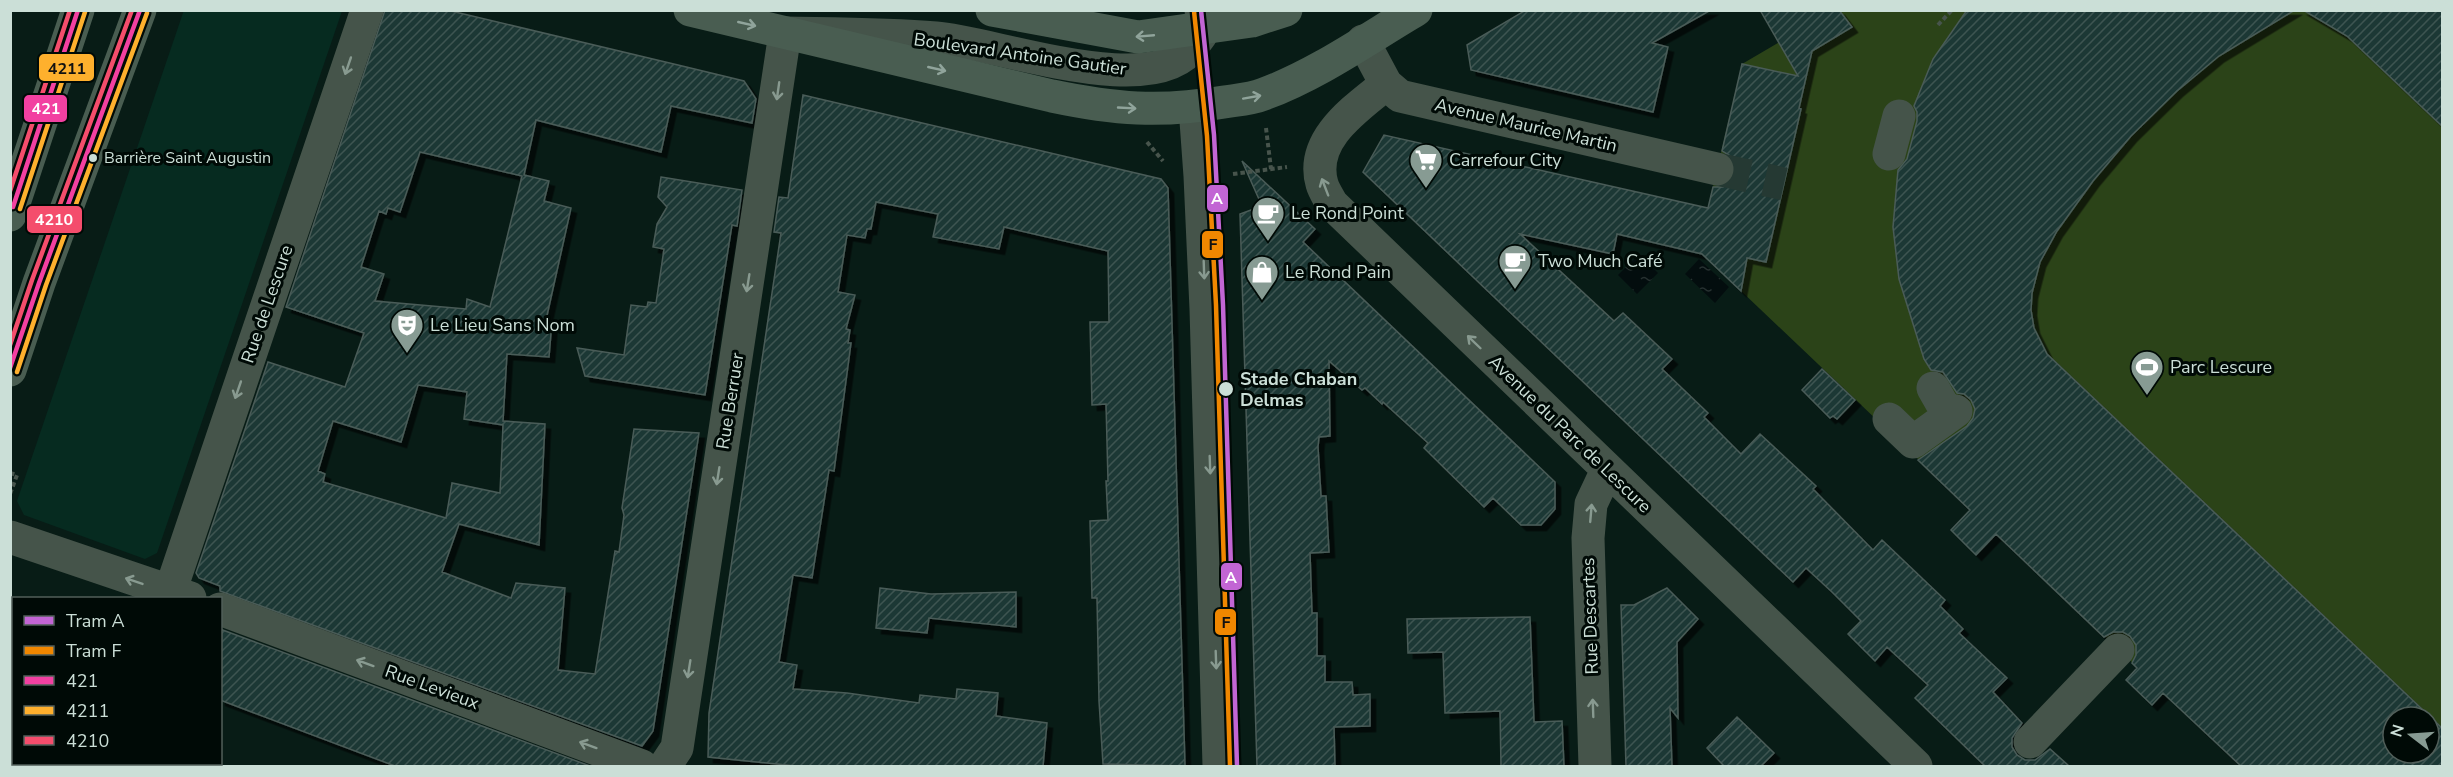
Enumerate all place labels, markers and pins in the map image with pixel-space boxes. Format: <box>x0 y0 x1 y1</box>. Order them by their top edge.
supermarket icon: Carrefour City <box>1408 142 1444 189</box>
place label: Barrière Saint Augustin <box>104 147 271 169</box>
place label: Carrefour City <box>1449 148 1562 172</box>
marker: Barrière Saint Augustin <box>87 152 99 164</box>
cafe icon: Le Rond Point <box>1250 195 1286 242</box>
place label: Le Rond Point <box>1291 201 1404 225</box>
cafe icon: Two Much Café <box>1497 243 1533 290</box>
place label: Two Much Café <box>1538 249 1663 273</box>
shop icon: Le Rond Pain <box>1244 254 1280 301</box>
place label: Le Rond Pain <box>1285 260 1391 284</box>
theatre icon: Le Lieu Sans Nom <box>389 307 425 354</box>
place label: Le Lieu Sans Nom <box>430 313 575 337</box>
sports icon: Parc Lescure <box>2129 349 2165 396</box>
place label: Parc Lescure <box>2170 355 2272 379</box>
place label: Stade Chaban Delmas <box>1240 367 1357 412</box>
marker: Stade Chaban Delmas <box>1217 380 1235 398</box>

